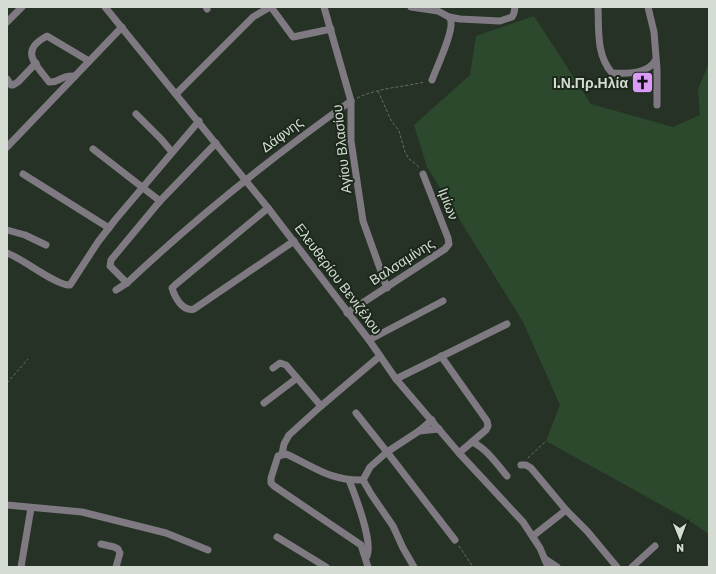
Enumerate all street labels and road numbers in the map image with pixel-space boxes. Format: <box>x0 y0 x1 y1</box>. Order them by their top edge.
street label: Αγίου Βλασίου <box>329 104 355 194</box>
street label: Δάφνης <box>258 114 307 156</box>
street label: Ιμίων <box>434 186 462 222</box>
street label: Ελευθερίου Βενιζέλου <box>291 220 385 338</box>
street label: Βαλσαμίνης <box>366 235 438 289</box>

